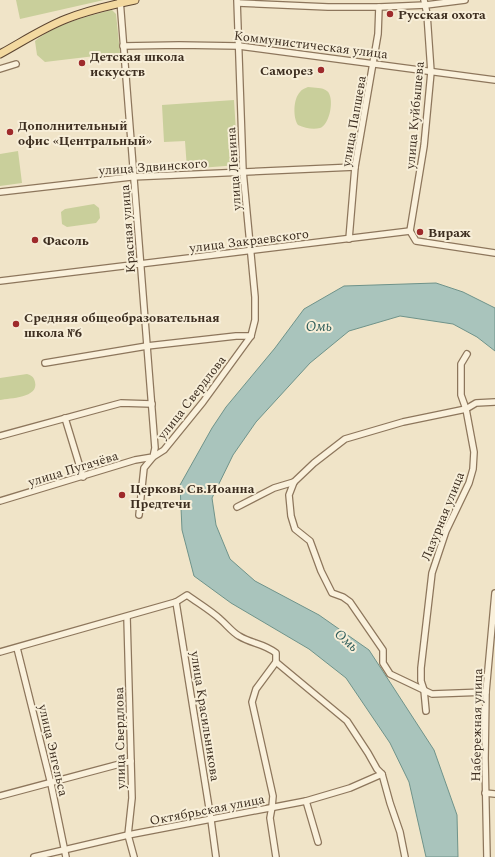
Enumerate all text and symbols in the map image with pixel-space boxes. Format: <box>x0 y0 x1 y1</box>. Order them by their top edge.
place label: Русская охота <box>398 5 486 25</box>
marker: Русская охота <box>385 9 395 19</box>
street label: Коммунистическая улица <box>233 26 390 64</box>
place label: Детская школа искусств <box>90 47 185 82</box>
marker: Детская школа искусств <box>77 58 87 68</box>
street label: улица Куйбышева <box>400 60 430 171</box>
place label: Саморез <box>260 61 313 81</box>
marker: Саморез <box>316 65 326 75</box>
street label: улица Папшева <box>336 73 372 169</box>
place label: Дополнительный офис «Центральный» <box>18 116 152 151</box>
street label: улица Ленина <box>221 126 247 212</box>
marker: Дополнительный офис «Центральный» <box>5 127 15 137</box>
street label: улица Здвинского <box>97 153 208 181</box>
street label: Красная улица <box>115 183 141 274</box>
place label: Вираж <box>428 223 471 243</box>
street label: улица Закраевского <box>187 224 310 258</box>
marker: Вираж <box>415 227 425 237</box>
place label: Фасоль <box>43 231 89 251</box>
marker: Фасоль <box>30 235 40 245</box>
place label: Средняя общеобразовательная школа №6 <box>24 308 220 343</box>
water label: Омь <box>306 316 332 337</box>
marker: Средняя общеобразовательная школа №6 <box>11 319 21 329</box>
street label: улица Свердлова <box>152 351 231 445</box>
street label: улица Пугачёва <box>25 446 122 492</box>
street label: Лазурная улица <box>416 468 470 564</box>
place label: Церковь Св.Иоанна Предтечи <box>130 479 255 514</box>
marker: Церковь Св.Иоанна Предтечи <box>117 490 127 500</box>
water label: Омь <box>330 624 363 657</box>
street label: улица Красильникова <box>185 649 225 783</box>
street label: Набережная улица <box>466 668 488 782</box>
street label: улица Свердлова <box>109 686 131 790</box>
street label: улица Энгельса <box>33 701 73 799</box>
street label: Октябрьская улица <box>148 789 267 831</box>

